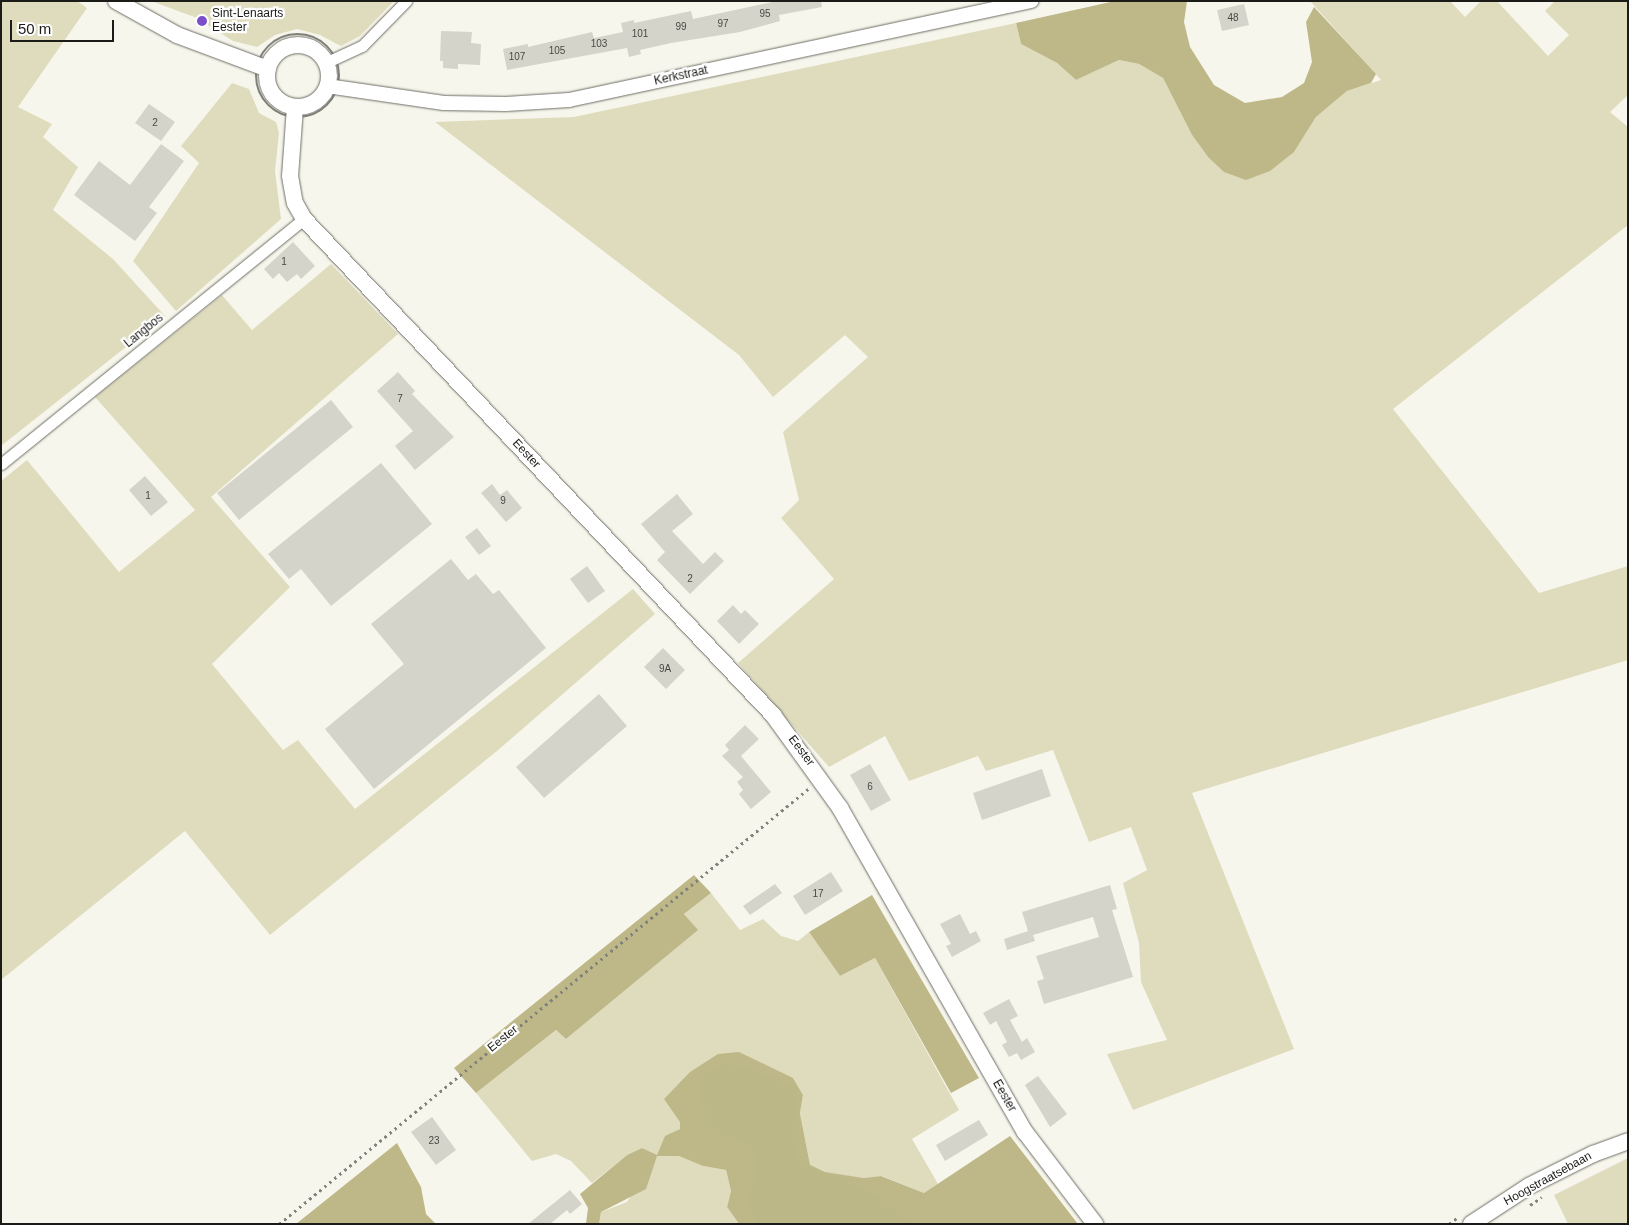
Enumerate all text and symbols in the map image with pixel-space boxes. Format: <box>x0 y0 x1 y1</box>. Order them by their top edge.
place label: Sint-Lenaarts Eester <box>212 7 283 35</box>
house number: 95 <box>759 8 771 20</box>
scale bar <box>12 10 116 42</box>
house number: 48 <box>1227 12 1239 24</box>
marker: Sint-Lenaarts Eester <box>196 15 208 27</box>
house number: 97 <box>717 18 729 30</box>
text: 50 m <box>18 20 51 37</box>
house number: 99 <box>675 21 687 33</box>
house number: 101 <box>632 28 648 40</box>
house number: 103 <box>591 38 607 50</box>
house number: 105 <box>549 45 565 57</box>
house number: 107 <box>509 51 525 63</box>
street label: Kerkstraat <box>653 63 709 89</box>
house number: 2 <box>152 117 158 129</box>
house number: 1 <box>281 256 287 268</box>
street label: Langbos <box>122 311 166 351</box>
house number: 7 <box>397 393 403 405</box>
street label: Eester <box>509 436 543 472</box>
house number: 1 <box>145 490 151 502</box>
house number: 9 <box>500 495 506 507</box>
house number: 2 <box>687 573 693 585</box>
house number: 9A <box>659 663 671 675</box>
street label: Eester <box>785 733 817 769</box>
house number: 6 <box>867 781 873 793</box>
house number: 17 <box>812 888 824 900</box>
street label: Eester <box>485 1022 521 1056</box>
street label: Eester <box>989 1077 1019 1115</box>
house number: 23 <box>428 1135 440 1147</box>
street label: Hoogstraatsebaan <box>1502 1149 1594 1209</box>

